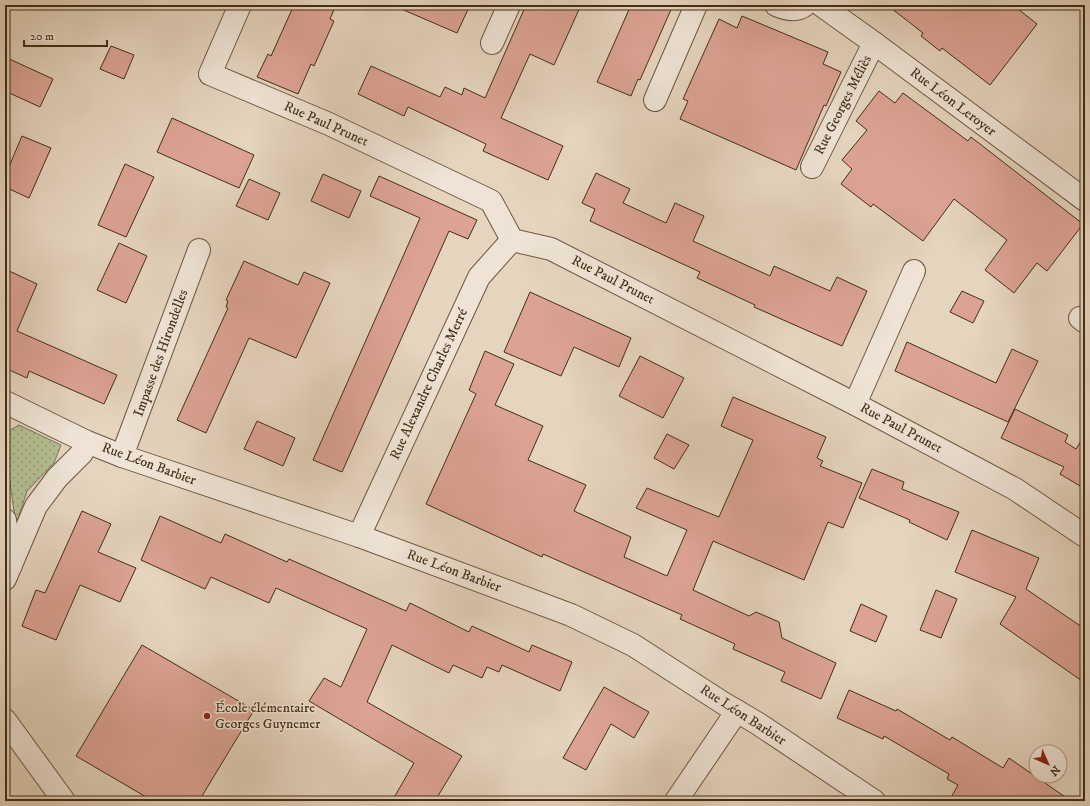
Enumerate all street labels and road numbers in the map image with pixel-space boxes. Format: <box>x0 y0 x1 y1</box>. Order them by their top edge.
street label: Rue Georges Méliès <box>810 52 876 158</box>
street label: Rue Léon Leroyer <box>906 64 1000 141</box>
street label: Rue Paul Prunet <box>281 97 371 151</box>
street label: Rue Paul Prunet <box>569 251 658 309</box>
street label: Impasse des Hirondelles <box>130 287 193 419</box>
street label: Rue Alexandre Charles Merré <box>386 305 472 462</box>
street label: Rue Paul Prunet <box>857 399 946 457</box>
street label: Rue Léon Barbier <box>99 439 199 490</box>
street label: Rue Léon Barbier <box>404 546 504 597</box>
street label: Rue Léon Barbier <box>697 680 790 750</box>

